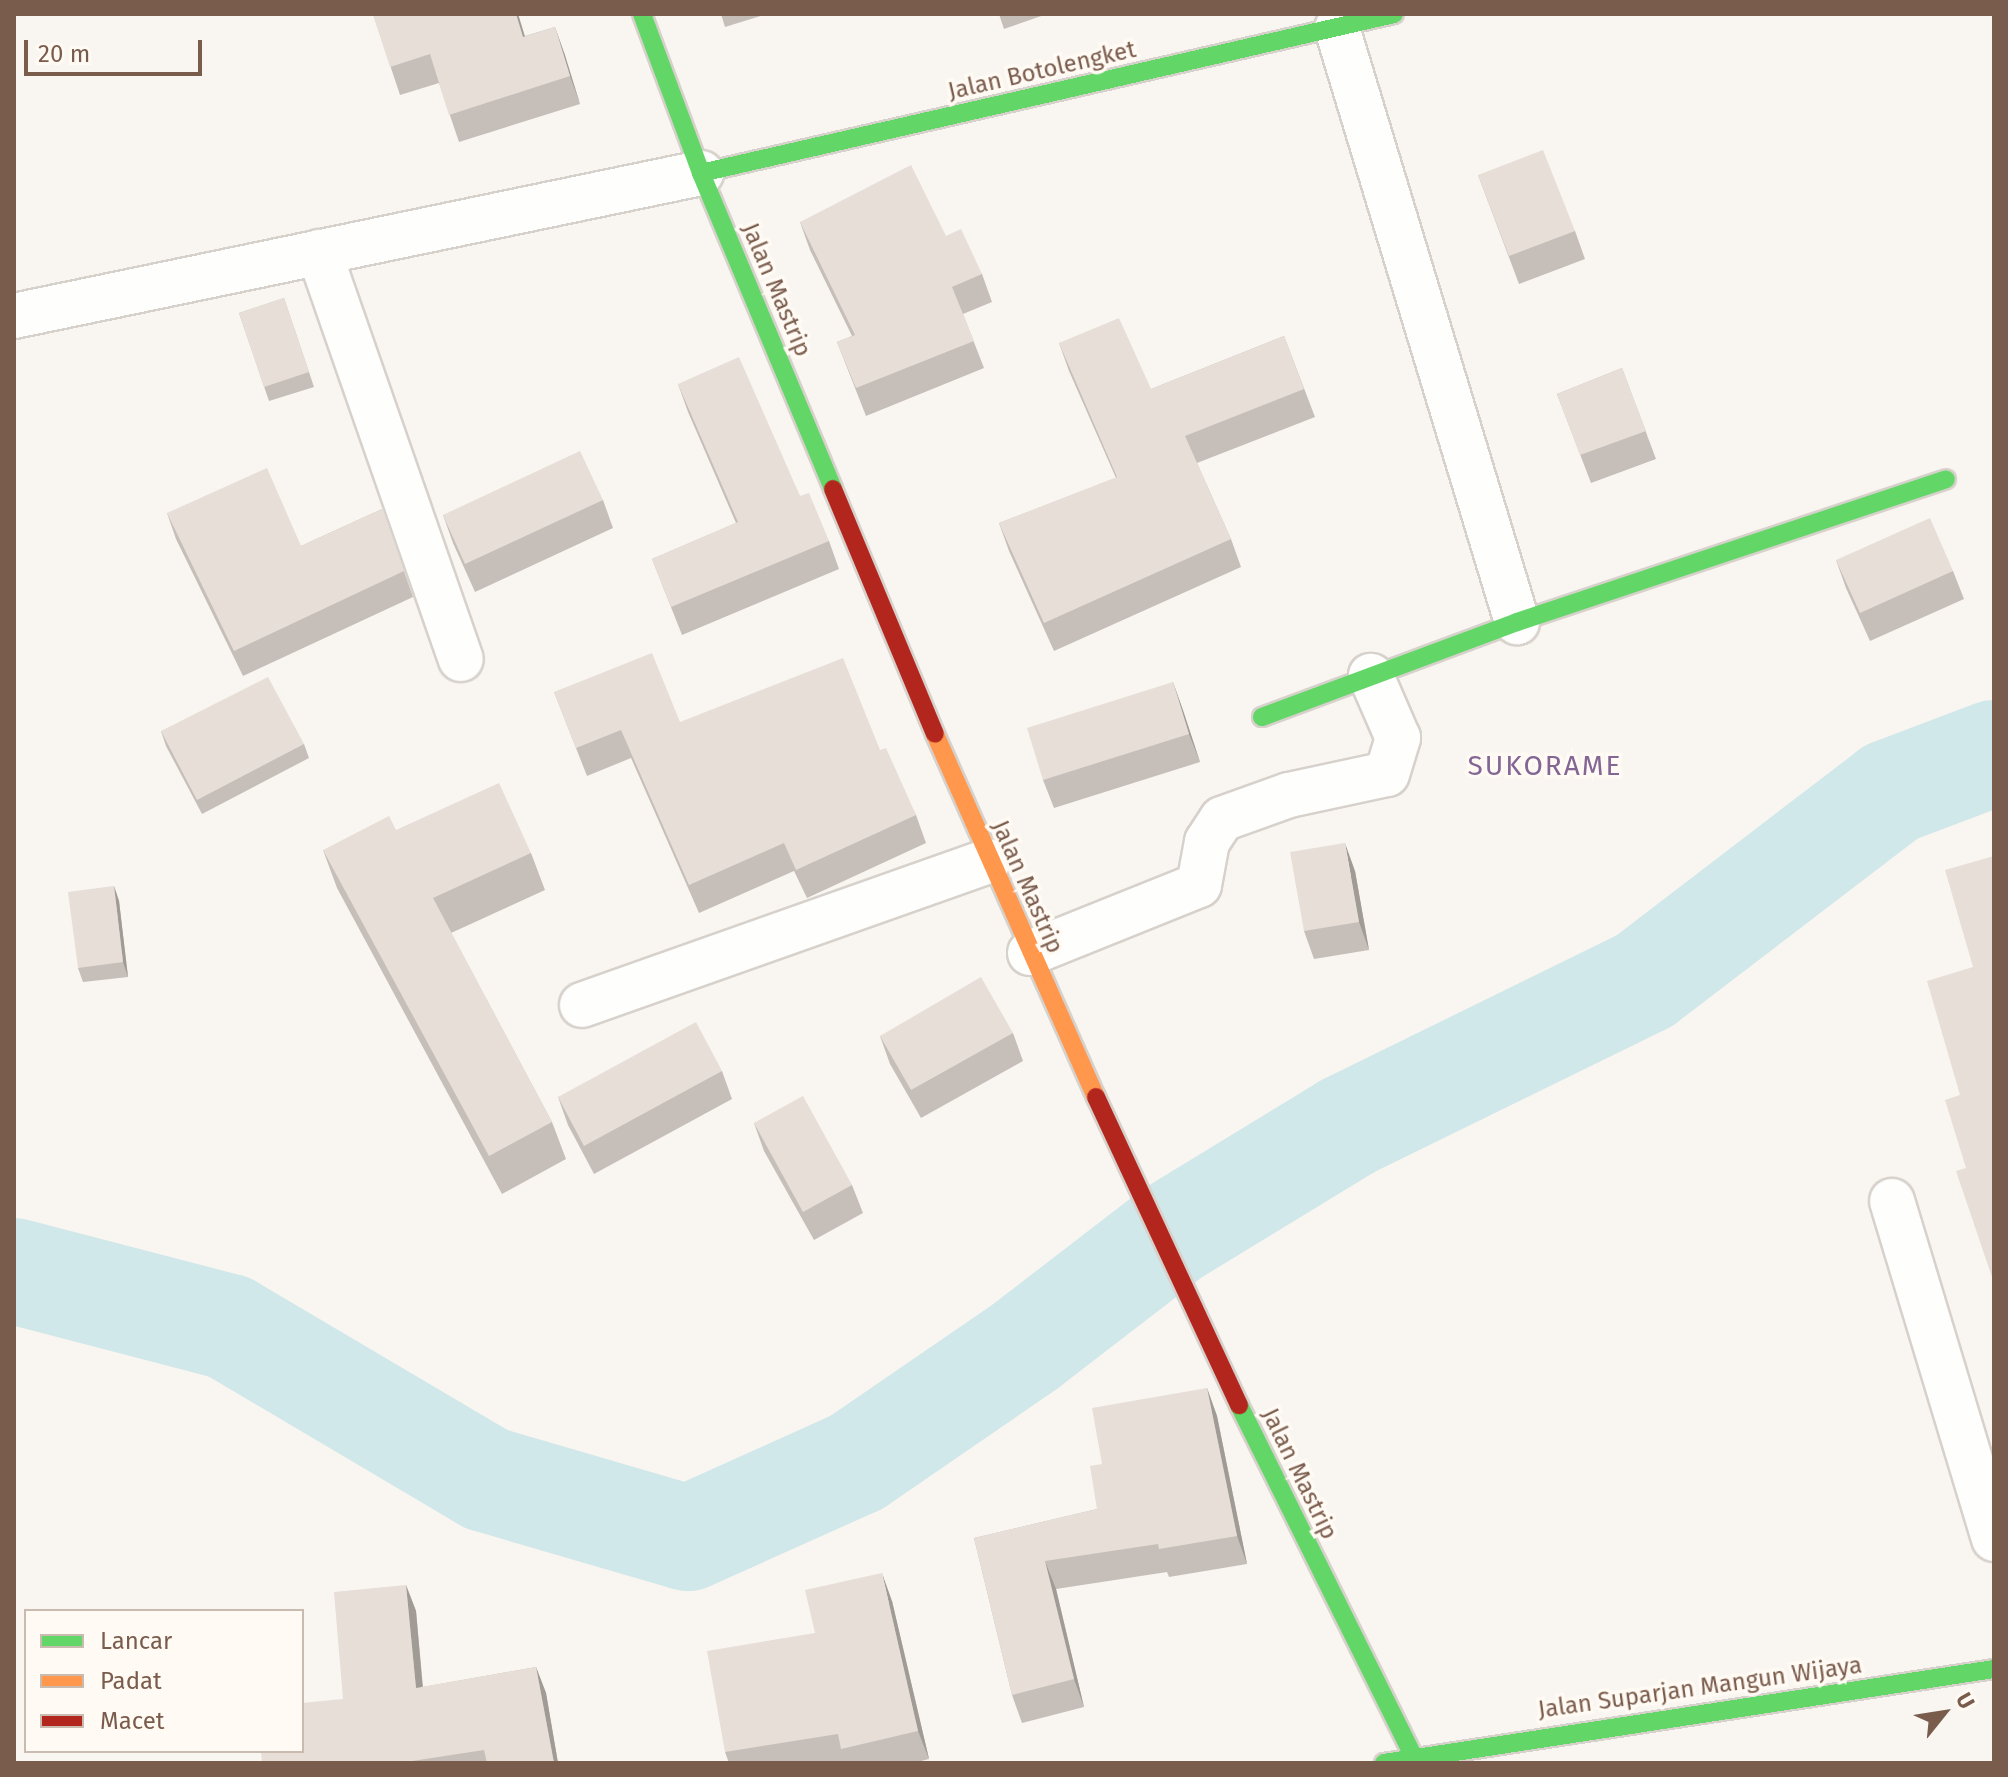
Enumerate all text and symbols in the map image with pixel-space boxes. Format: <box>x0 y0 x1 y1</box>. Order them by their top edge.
scale bar <box>28 24 206 74</box>
street label: Jalan Botolengket <box>945 35 1139 107</box>
text: 20 m <box>38 40 90 68</box>
street label: Jalan Mastrip <box>735 219 817 361</box>
district label: SUKORAME <box>1467 749 1623 783</box>
street label: Jalan Mastrip <box>985 816 1069 958</box>
street label: Jalan Mastrip <box>1255 1404 1343 1544</box>
legend <box>24 1609 304 1753</box>
text: Lancar <box>100 1627 172 1655</box>
street label: Jalan Suparjan Mangun Wijaya <box>1536 1651 1864 1725</box>
text: Padat <box>100 1667 162 1695</box>
north arrow <box>1904 1673 1984 1753</box>
text: U <box>1950 1688 1980 1714</box>
text: Macet <box>100 1707 164 1735</box>

